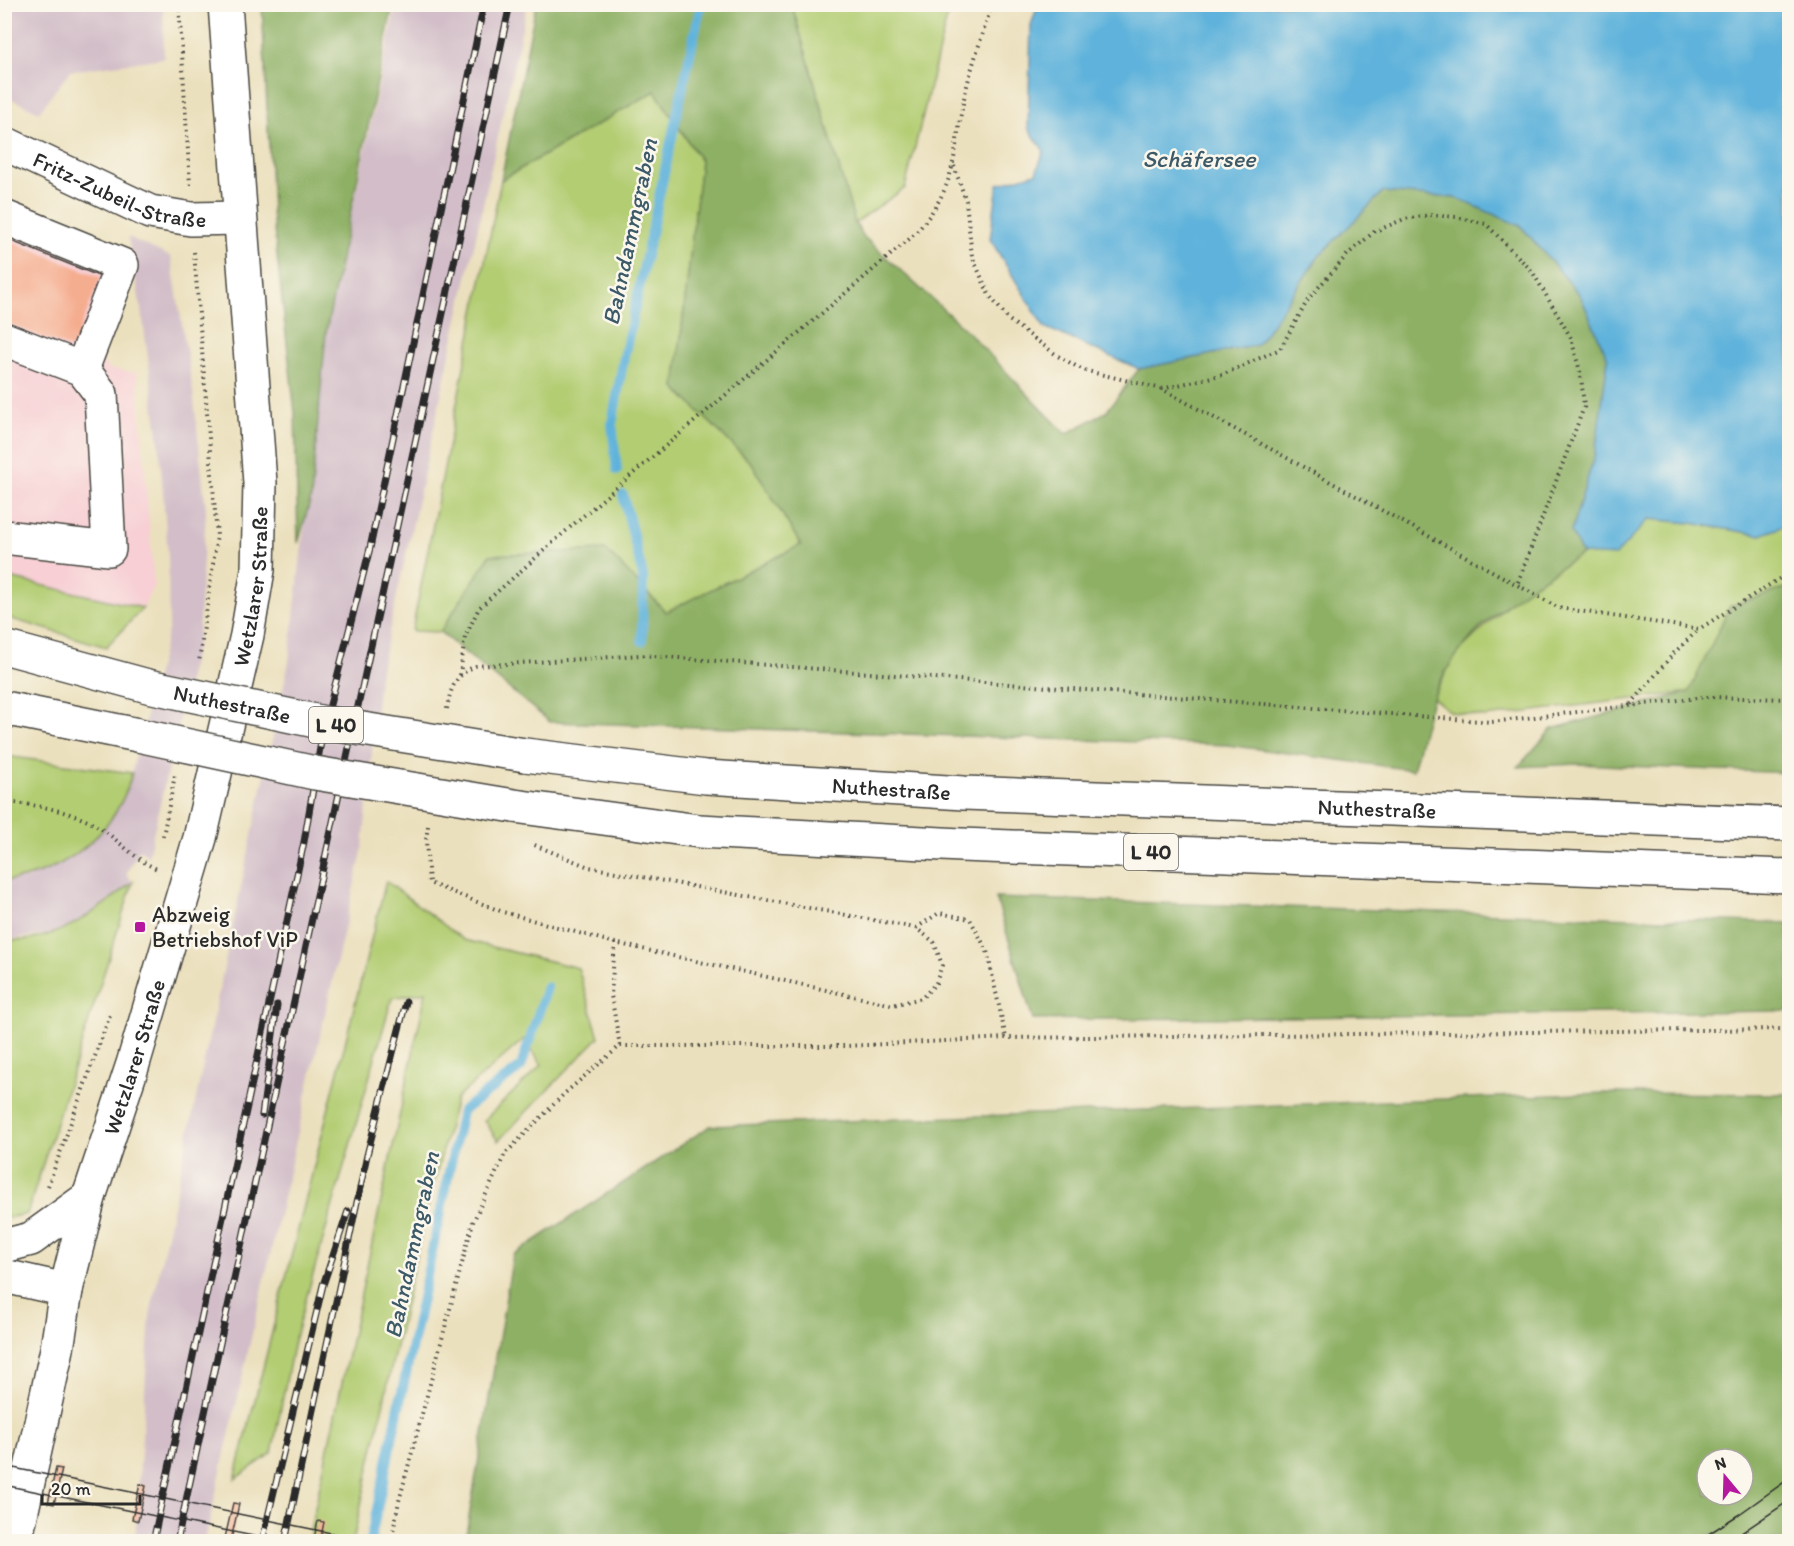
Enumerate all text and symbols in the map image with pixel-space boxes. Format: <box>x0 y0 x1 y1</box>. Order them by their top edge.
water label: Bahndammgraben <box>596 136 664 328</box>
water label: Schäfersee <box>1142 144 1257 173</box>
street label: Fritz-Zubeil-Straße <box>29 146 206 234</box>
street label: Wetzlarer Straße <box>227 506 273 669</box>
street label: Nuthestraße <box>171 679 293 729</box>
road number: L 40 <box>309 707 363 743</box>
street label: Nuthestraße <box>831 772 951 806</box>
street label: Nuthestraße <box>1317 793 1437 825</box>
road number: L 40 <box>1124 834 1178 870</box>
place label: Abzweig Betriebshof ViP <box>152 901 298 953</box>
marker: Abzweig Betriebshof ViP <box>133 920 147 934</box>
street label: Wetzlarer Straße <box>97 976 171 1138</box>
water label: Bahndammgraben <box>378 1149 446 1341</box>
north arrow <box>1695 1447 1755 1507</box>
text: N <box>1712 1453 1728 1474</box>
scale bar <box>42 1468 140 1506</box>
text: 20 m <box>51 1478 91 1500</box>

